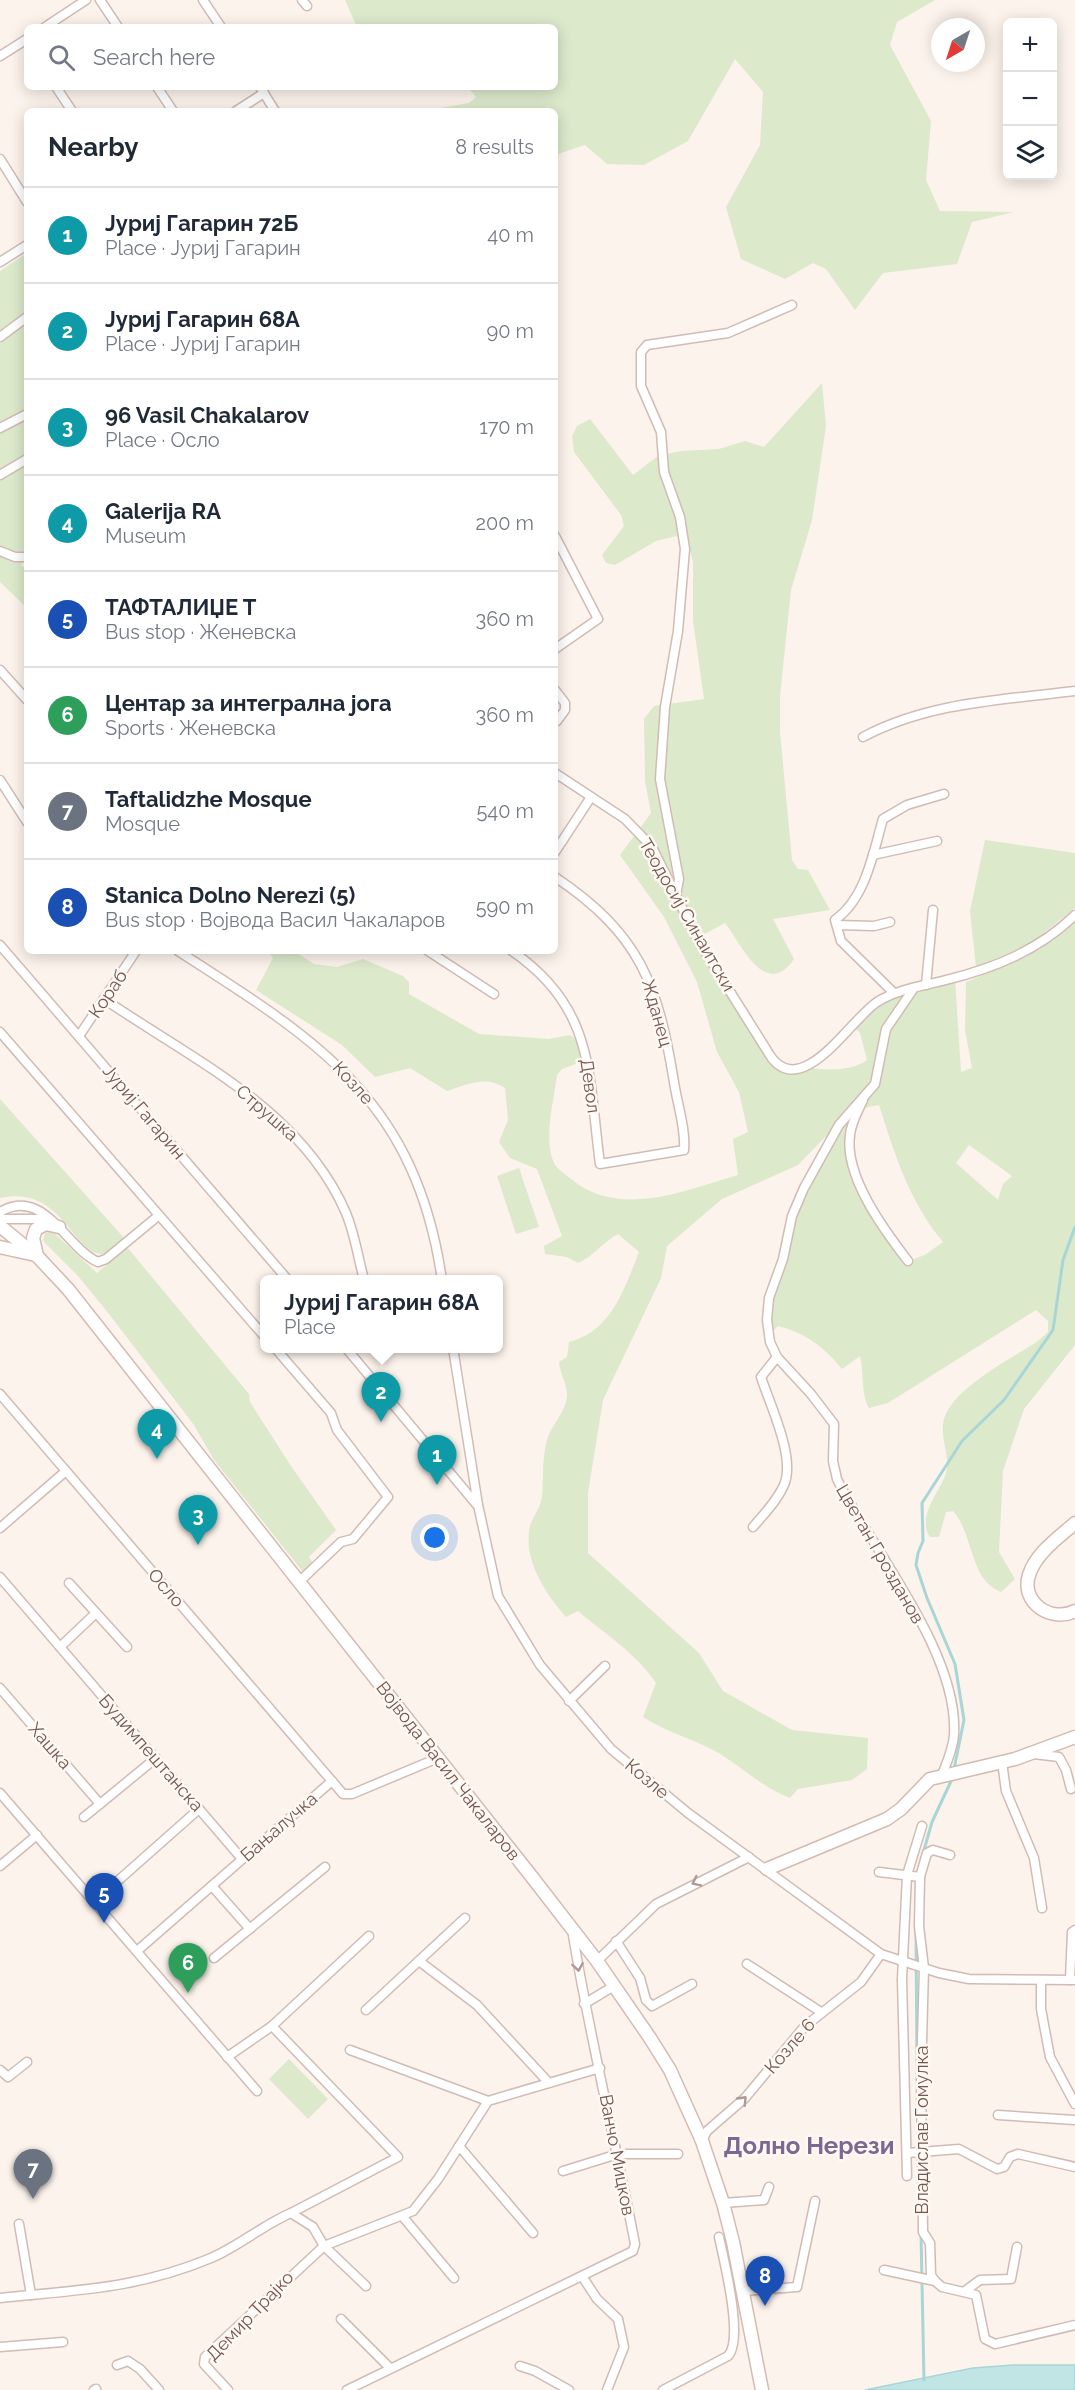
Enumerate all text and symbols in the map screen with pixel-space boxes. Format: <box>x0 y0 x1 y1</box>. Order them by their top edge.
north arrow <box>931 18 985 72</box>
map controls <box>1003 18 1057 180</box>
button: + <box>1003 18 1057 72</box>
search box <box>24 24 558 90</box>
icon: search <box>45 41 78 74</box>
text: Search here <box>93 44 215 70</box>
button: − <box>1003 72 1057 126</box>
button: layers <box>1003 126 1057 180</box>
text: Nearby <box>48 132 138 162</box>
text: 8 results <box>455 135 534 159</box>
text: Јуриј Гагарин 72Б <box>105 210 298 236</box>
text: 1 <box>63 223 72 247</box>
text: 40 m <box>487 223 534 247</box>
text: Place · Јуриј Гагарин <box>105 236 301 260</box>
text: Јуриј Гагарин 68А <box>105 306 300 332</box>
text: 2 <box>62 319 73 343</box>
text: 90 m <box>487 319 534 343</box>
text: Place · Јуриј Гагарин <box>105 332 301 356</box>
text: 96 Vasil Chakalarov <box>105 402 309 428</box>
text: 3 <box>62 415 73 439</box>
text: 170 m <box>479 415 534 439</box>
text: Place · Осло <box>105 428 220 452</box>
text: Galerija RA <box>105 498 221 524</box>
text: 4 <box>62 511 73 535</box>
text: 200 m <box>476 511 534 535</box>
text: Museum <box>105 524 186 548</box>
text: ТАФТАЛИЏЕ Т <box>105 594 256 620</box>
text: 5 <box>62 607 73 631</box>
text: 360 m <box>476 607 534 631</box>
text: Bus stop · Женевска <box>105 620 297 644</box>
text: Центар за интегрална јога <box>105 690 392 716</box>
text: 6 <box>61 703 74 727</box>
text: 360 m <box>476 703 534 727</box>
text: Sports · Женевска <box>105 716 276 740</box>
text: Taftalidzhe Mosque <box>105 786 312 812</box>
text: 7 <box>62 799 73 823</box>
text: 540 m <box>476 799 534 823</box>
text: Mosque <box>105 812 180 836</box>
street label: Теодосиј Синаитски <box>635 835 740 995</box>
text: Stanica Dolno Nerezi (5) <box>105 882 355 908</box>
text: 8 <box>61 895 74 919</box>
text: 590 m <box>476 895 534 919</box>
text: Bus stop · Војвода Васил Чакаларов <box>105 908 445 932</box>
street label: Кораб <box>84 966 131 1022</box>
street label: Жданец <box>638 977 677 1049</box>
street label: Козле <box>329 1057 378 1109</box>
street label: Девол <box>576 1057 605 1114</box>
street label: Јуриј Гагарин <box>99 1060 190 1163</box>
street label: Струшка <box>232 1080 303 1145</box>
popup <box>260 1275 503 1353</box>
text: Јуриј Гагарин 68А <box>284 1289 479 1315</box>
text: Place <box>284 1315 335 1339</box>
pin: 2 <box>362 1372 400 1422</box>
pin: 4 <box>138 1410 176 1459</box>
pin: 1 <box>418 1436 456 1485</box>
street label: Цветан Грозданов <box>832 1480 929 1627</box>
pin: 3 <box>178 1496 218 1545</box>
your location <box>420 1523 449 1552</box>
street label: Осло <box>144 1564 189 1612</box>
street label: Војвода Васил Чакаларов <box>372 1677 525 1864</box>
street label: Будимпештанска <box>95 1690 208 1816</box>
street label: Хашка <box>25 1718 76 1773</box>
street label: Козле <box>621 1754 674 1803</box>
street label: Бањалучка <box>236 1788 321 1866</box>
pin: 5 <box>84 1874 124 1923</box>
one-way arrow <box>691 1875 702 1887</box>
pin: 6 <box>168 1944 207 1993</box>
one-way arrow <box>571 1961 584 1971</box>
street label: Козле 6 <box>760 2014 819 2078</box>
street label: Владислав Гомулка <box>911 2045 932 2215</box>
street label: Ванчо Мицков <box>595 2093 640 2217</box>
one-way arrow <box>735 2097 746 2108</box>
district label: Долно Нерези <box>724 2131 894 2160</box>
pin: 7 <box>14 2150 52 2199</box>
pin: 8 <box>746 2256 784 2306</box>
street label: Демир Трајко <box>202 2266 298 2365</box>

